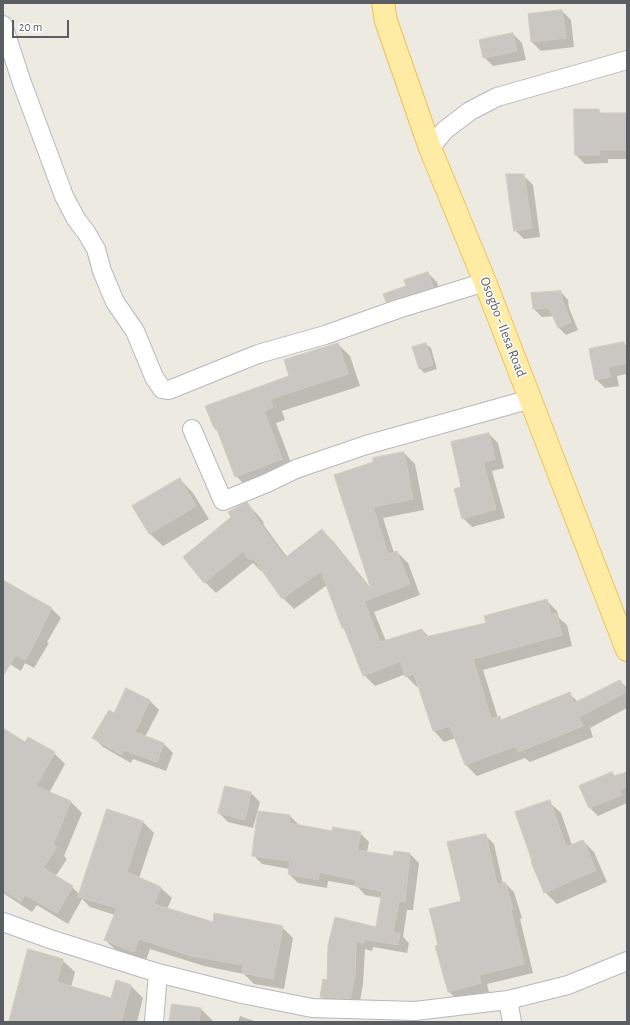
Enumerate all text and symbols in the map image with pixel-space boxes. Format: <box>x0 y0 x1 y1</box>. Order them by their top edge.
scale bar <box>14 12 71 38</box>
text: 20 m <box>19 21 42 33</box>
street label: Osogbo - Ilesa Road <box>476 274 530 380</box>

